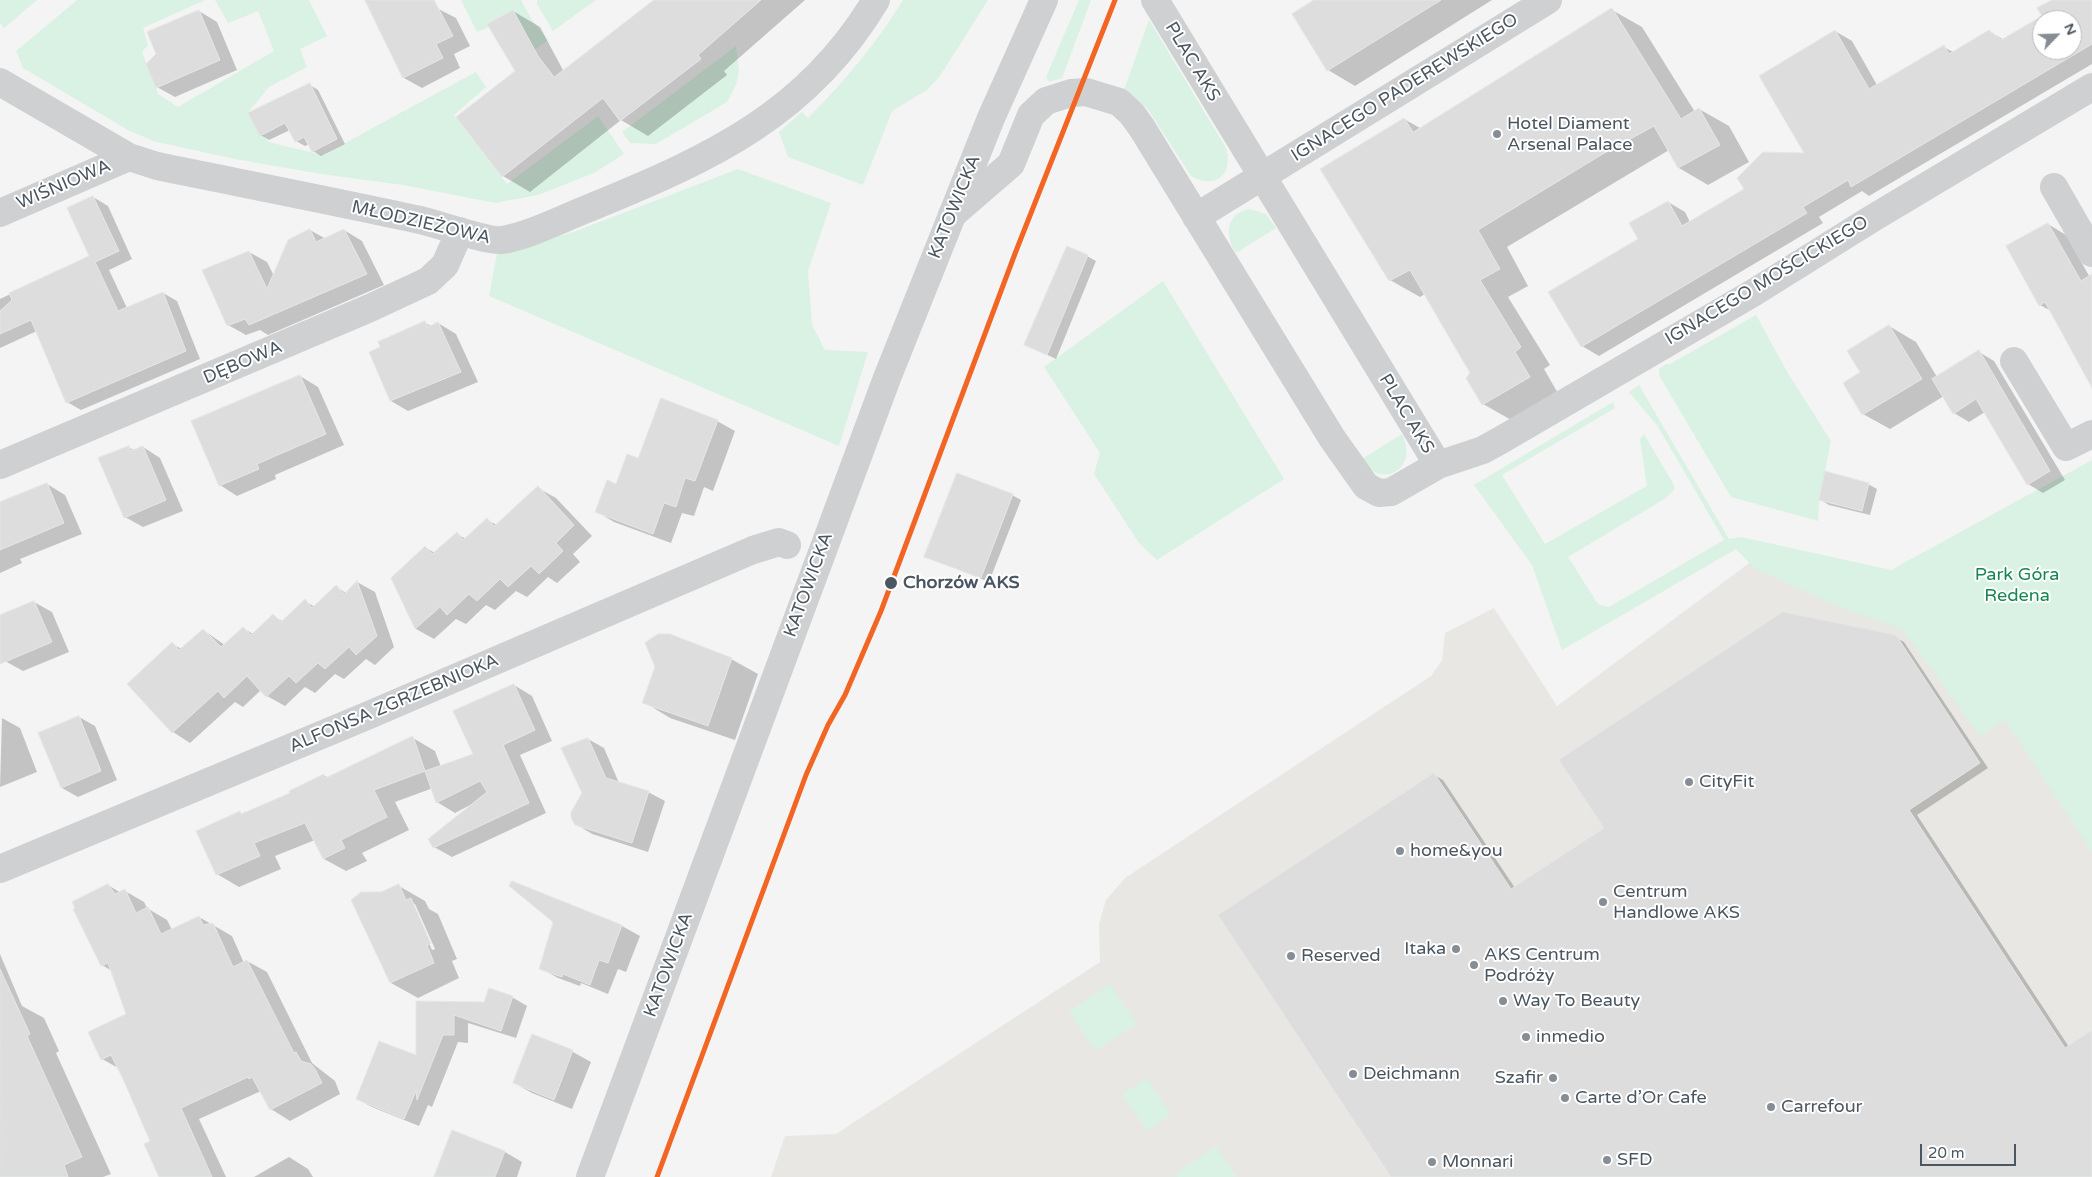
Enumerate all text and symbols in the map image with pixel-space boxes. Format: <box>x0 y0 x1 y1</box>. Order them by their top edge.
street label: IGNACEGO PADEREWSKIEGO <box>1288 9 1522 167</box>
north arrow <box>2032 10 2082 60</box>
street label: PLAC AKS <box>1160 18 1224 106</box>
text: N <box>2060 21 2080 38</box>
place label: Hotel Diament Arsenal Palace <box>1507 113 1632 156</box>
marker: Hotel Diament Arsenal Palace <box>1491 128 1503 140</box>
street label: KATOWICKA <box>924 152 986 262</box>
street label: WIŚNIOWA <box>14 155 114 215</box>
street label: MŁODZIEŻOWA <box>349 197 493 249</box>
street label: IGNACEGO MOŚCICKIEGO <box>1661 212 1873 350</box>
street label: DĘBOWA <box>200 337 286 389</box>
street label: PLAC AKS <box>1374 370 1438 458</box>
street label: KATOWICKA <box>780 530 838 640</box>
park label: Park Góra Redena <box>1975 564 2059 606</box>
place label: Chorzów AKS <box>903 572 1020 594</box>
marker: Chorzów AKS <box>883 575 899 591</box>
street label: ALFONSA ZGRZEBNIOKA <box>286 650 502 758</box>
place label: CityFit <box>1699 771 1754 793</box>
marker: CityFit <box>1683 776 1695 788</box>
place label: home&you <box>1410 840 1503 862</box>
marker: home&you <box>1394 845 1406 857</box>
place label: Centrum Handlowe AKS <box>1613 881 1740 924</box>
marker: Centrum Handlowe AKS <box>1597 896 1609 908</box>
street label: KATOWICKA <box>640 910 698 1020</box>
place label: Itaka <box>1404 938 1446 960</box>
marker: Itaka <box>1450 943 1462 955</box>
place label: AKS Centrum Podróży <box>1484 944 1600 986</box>
place label: Reserved <box>1301 945 1381 967</box>
marker: Reserved <box>1285 950 1297 962</box>
marker: AKS Centrum Podróży <box>1468 959 1480 971</box>
place label: Way To Beauty <box>1513 990 1640 1012</box>
marker: Way To Beauty <box>1497 995 1509 1007</box>
place label: inmedio <box>1536 1026 1605 1048</box>
marker: inmedio <box>1520 1031 1532 1043</box>
place label: Deichmann <box>1363 1063 1460 1085</box>
place label: Szafir <box>1495 1067 1543 1089</box>
marker: Deichmann <box>1347 1068 1359 1080</box>
marker: Szafir <box>1547 1072 1559 1084</box>
place label: Carte d’Or Cafe <box>1575 1087 1707 1109</box>
marker: Carte d’Or Cafe <box>1559 1092 1571 1104</box>
place label: Carrefour <box>1781 1096 1862 1118</box>
marker: Carrefour <box>1765 1101 1777 1113</box>
scale bar <box>1922 1134 2018 1166</box>
text: 20 m <box>1928 1144 1965 1162</box>
place label: SFD <box>1617 1149 1653 1171</box>
place label: Monnari <box>1442 1151 1513 1173</box>
marker: SFD <box>1601 1154 1613 1166</box>
marker: Monnari <box>1426 1156 1438 1168</box>

